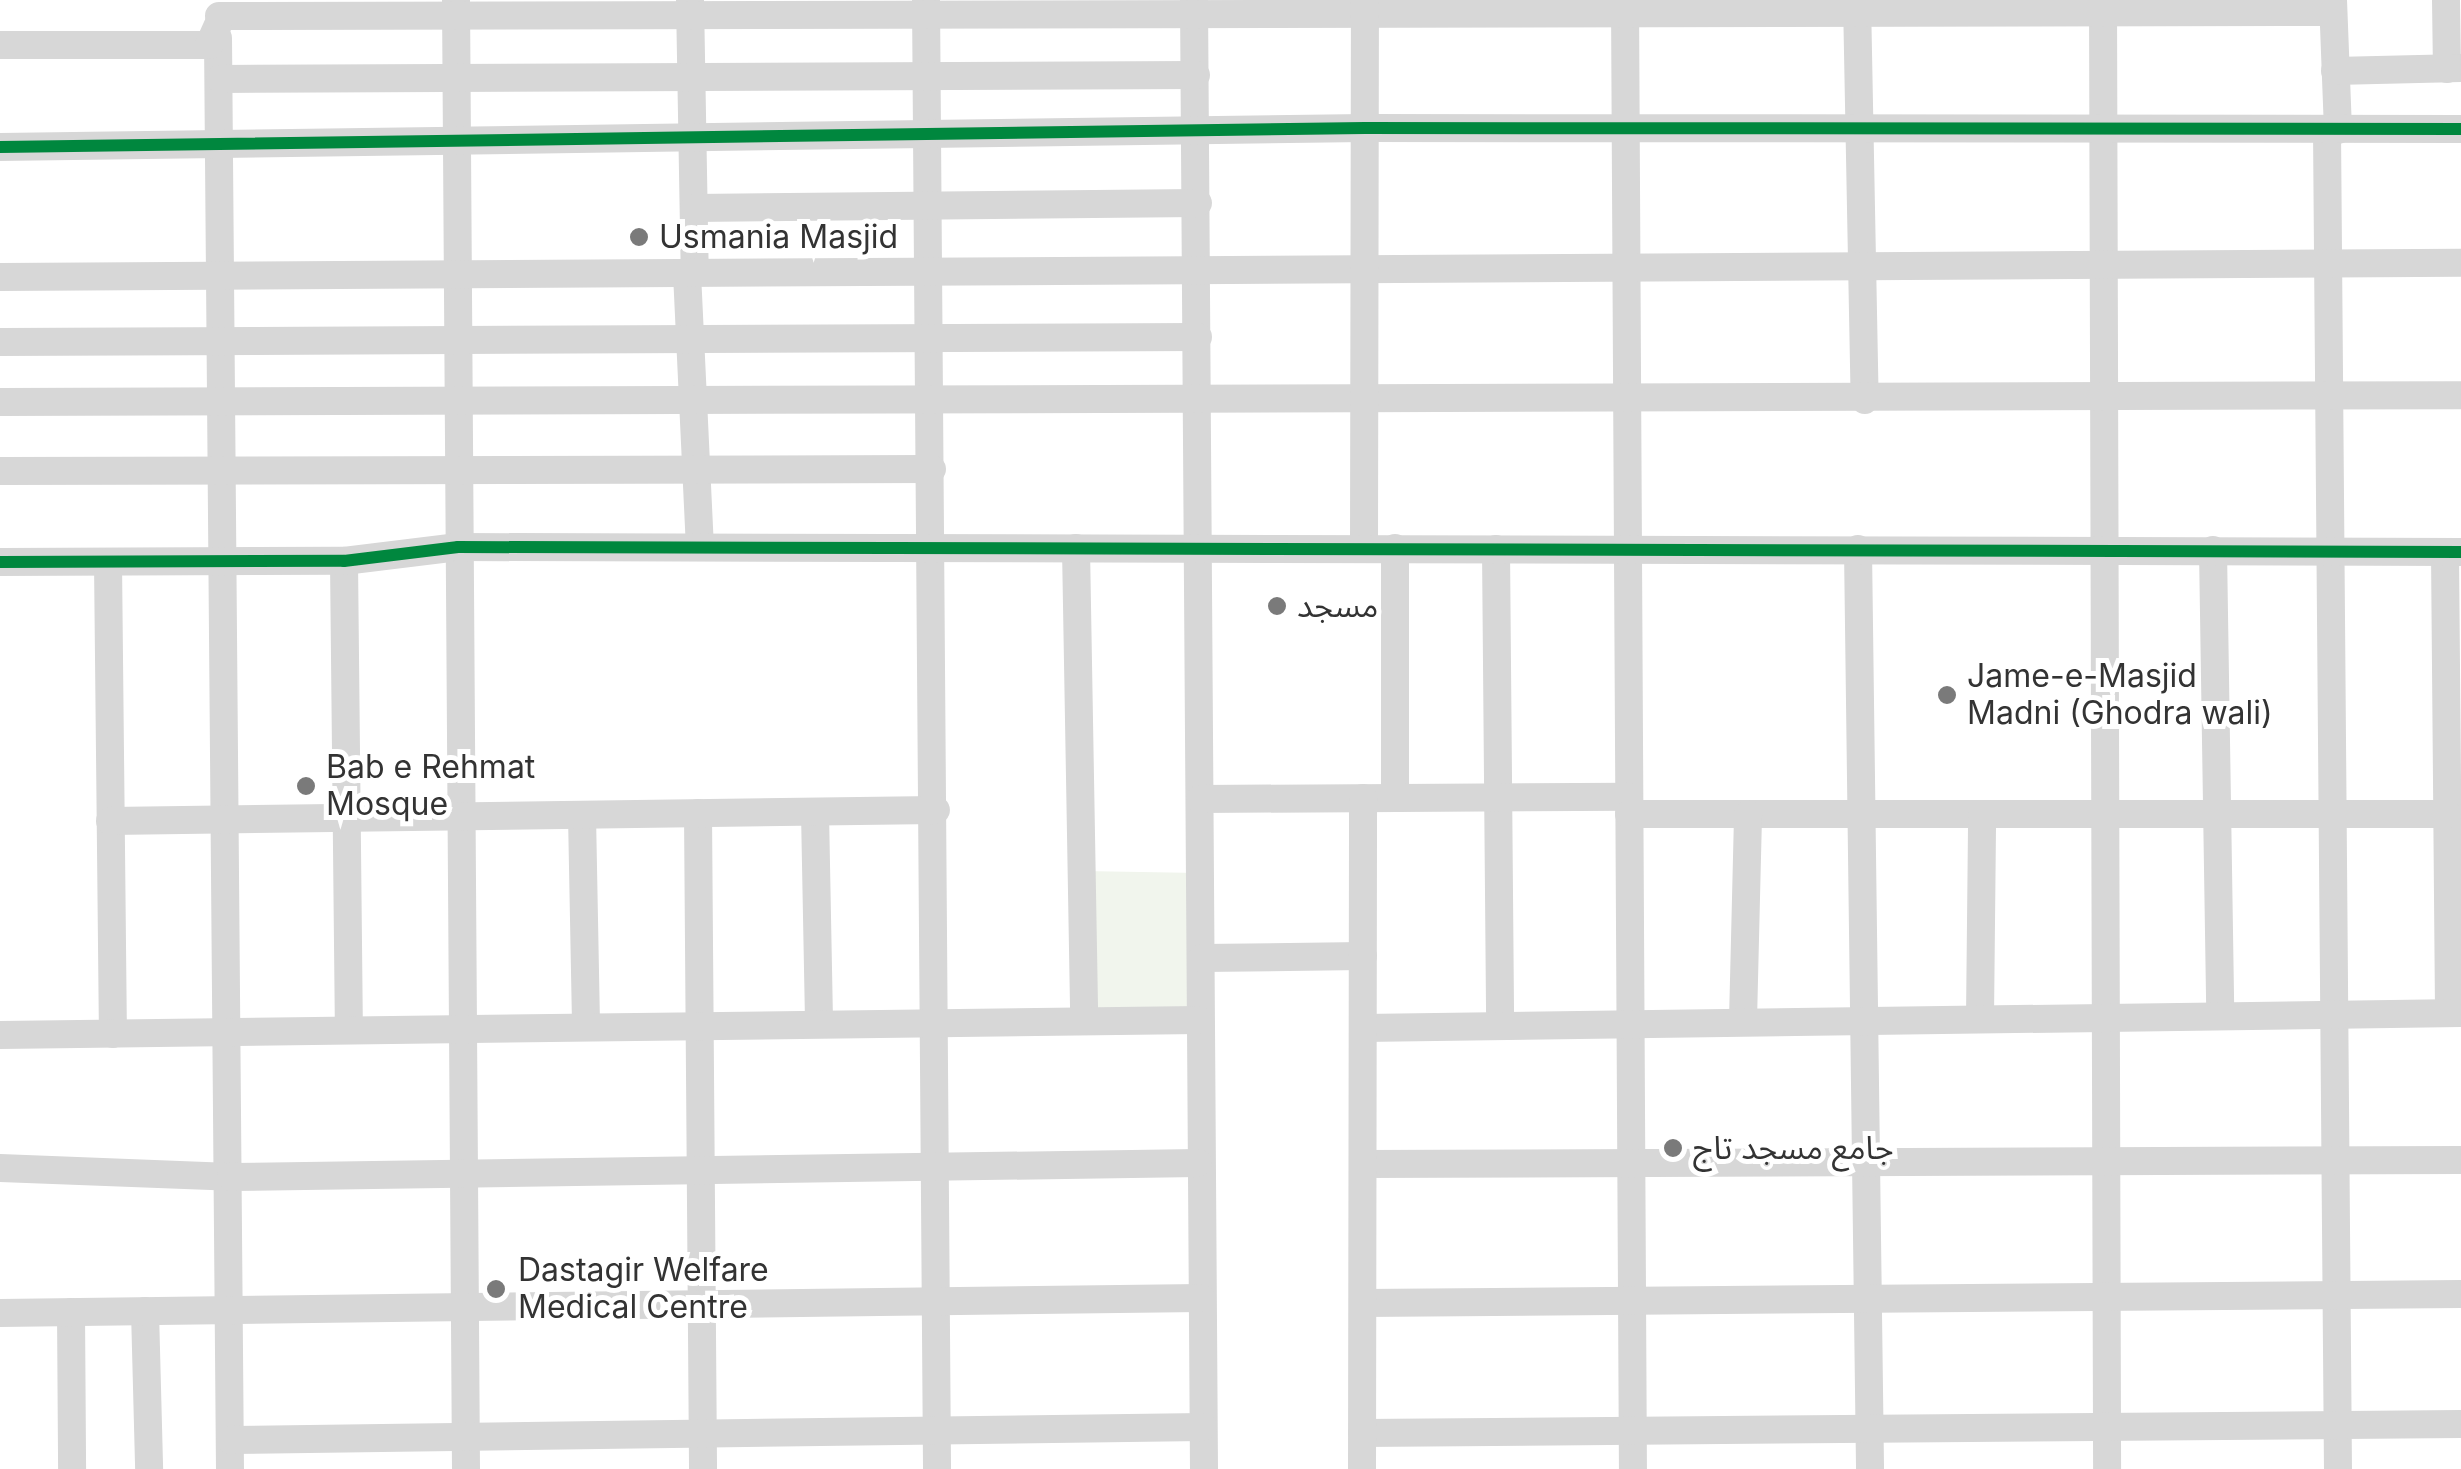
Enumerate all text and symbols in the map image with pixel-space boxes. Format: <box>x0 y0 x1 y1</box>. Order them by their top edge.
place label: Usmania Masjid <box>659 218 898 256</box>
marker: Usmania Masjid <box>628 226 650 248</box>
place label: مسجد <box>1297 587 1378 625</box>
marker: مسجد <box>1266 595 1288 617</box>
place label: Jame-e-Masjid Madni (Ghodra wali) <box>1967 658 2273 733</box>
marker: Jame-e-Masjid Madni (Ghodra wali) <box>1936 684 1958 706</box>
place label: Bab e Rehmat Mosque <box>326 749 535 824</box>
marker: Bab e Rehmat Mosque <box>295 775 317 797</box>
place label: جامع مسجد تاج <box>1693 1129 1894 1167</box>
marker: جامع مسجد تاج <box>1662 1137 1684 1159</box>
place label: Dastagir Welfare Medical Centre <box>518 1252 769 1327</box>
marker: Dastagir Welfare Medical Centre <box>483 1276 509 1302</box>

